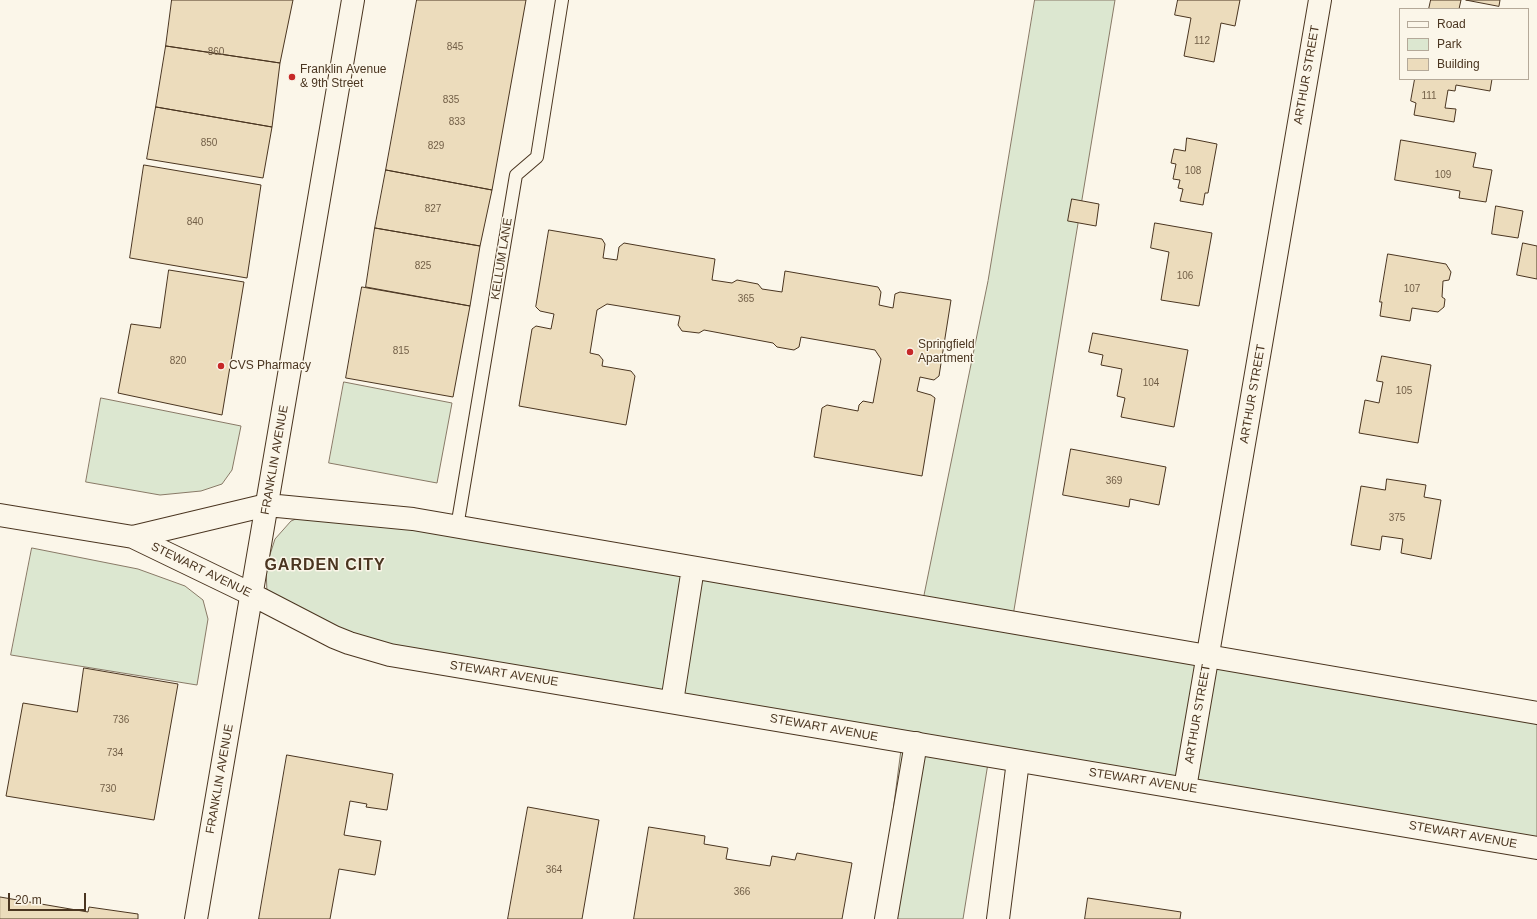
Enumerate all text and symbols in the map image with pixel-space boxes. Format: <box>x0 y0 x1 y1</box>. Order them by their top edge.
legend <box>1399 8 1529 80</box>
text: Road <box>1437 17 1466 31</box>
street label: ARTHUR STREET <box>1291 24 1323 126</box>
house number: 112 <box>1194 35 1210 47</box>
text: Park <box>1437 37 1462 51</box>
house number: 845 <box>447 41 463 53</box>
house number: 860 <box>208 46 224 58</box>
text: Building <box>1437 57 1480 71</box>
place label: Franklin Avenue & 9th Street <box>300 63 386 91</box>
marker: Franklin Avenue & 9th Street <box>287 72 297 82</box>
house number: 111 <box>1421 90 1437 102</box>
house number: 835 <box>443 94 459 106</box>
house number: 833 <box>449 116 465 128</box>
house number: 850 <box>201 137 217 149</box>
house number: 829 <box>428 140 444 152</box>
house number: 108 <box>1185 165 1201 177</box>
house number: 109 <box>1435 169 1451 181</box>
house number: 827 <box>425 203 441 215</box>
house number: 840 <box>187 216 203 228</box>
street label: KELLUM LANE <box>488 217 516 301</box>
house number: 825 <box>415 260 431 272</box>
house number: 106 <box>1177 270 1193 282</box>
house number: 107 <box>1404 283 1420 295</box>
house number: 365 <box>738 293 754 305</box>
place label: Springfield Apartment <box>918 338 975 366</box>
street label: ARTHUR STREET <box>1237 343 1269 445</box>
house number: 815 <box>393 345 409 357</box>
marker: Springfield Apartment <box>905 347 915 357</box>
house number: 820 <box>170 355 186 367</box>
place label: CVS Pharmacy <box>229 359 311 373</box>
marker: CVS Pharmacy <box>216 361 226 371</box>
house number: 104 <box>1143 377 1159 389</box>
house number: 105 <box>1396 385 1412 397</box>
street label: FRANKLIN AVENUE <box>258 404 292 516</box>
house number: 369 <box>1106 475 1122 487</box>
house number: 375 <box>1389 512 1405 524</box>
street label: STEWART AVENUE <box>149 539 253 601</box>
district label: GARDEN CITY <box>264 556 386 576</box>
street label: STEWART AVENUE <box>449 658 559 690</box>
street label: ARTHUR STREET <box>1182 663 1214 765</box>
street label: STEWART AVENUE <box>769 711 879 745</box>
house number: 736 <box>113 714 129 726</box>
street label: FRANKLIN AVENUE <box>203 723 237 835</box>
house number: 734 <box>107 747 123 759</box>
street label: STEWART AVENUE <box>1088 765 1198 797</box>
house number: 730 <box>100 783 116 795</box>
street label: STEWART AVENUE <box>1408 818 1518 852</box>
house number: 364 <box>546 864 562 876</box>
scale bar <box>10 885 88 911</box>
house number: 366 <box>734 886 750 898</box>
text: 20 m <box>15 893 42 907</box>

